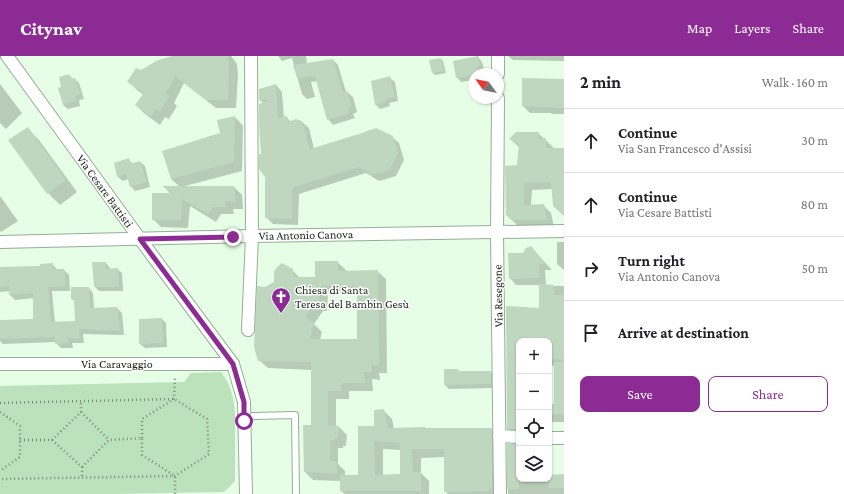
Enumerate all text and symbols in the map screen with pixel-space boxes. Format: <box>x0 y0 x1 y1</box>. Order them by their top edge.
text: Citynav <box>20 18 82 39</box>
text: Map <box>687 20 712 36</box>
text: Layers <box>734 20 771 36</box>
text: Share <box>793 20 824 36</box>
north arrow <box>468 68 504 104</box>
text: 2 min <box>580 73 621 92</box>
text: Walk · 160 m <box>762 75 828 90</box>
text: Continue <box>618 125 677 141</box>
icon: ahead <box>580 130 602 152</box>
text: 30 m <box>802 133 828 148</box>
text: Via San Francesco d'Assisi <box>618 141 752 156</box>
street label: Via Cesare Battisti <box>74 152 136 230</box>
text: Continue <box>618 189 677 205</box>
icon: ahead <box>580 194 602 216</box>
text: 80 m <box>801 197 828 212</box>
text: Via Cesare Battisti <box>618 205 712 220</box>
street label: Via Antonio Canova <box>259 227 354 243</box>
route end <box>224 228 242 246</box>
text: Turn right <box>618 253 685 269</box>
icon: right <box>580 258 602 280</box>
text: 50 m <box>802 261 828 276</box>
street label: Via Resegone <box>490 264 506 328</box>
text: Via Antonio Canova <box>618 269 720 284</box>
place label: Chiesa di Santa Teresa del Bambin Gesù <box>295 283 409 311</box>
church icon: Chiesa di Santa Teresa del Bambin Gesù <box>270 286 292 314</box>
icon: arrive <box>580 322 602 344</box>
text: Arrive at destination <box>618 325 749 341</box>
map controls <box>516 338 552 482</box>
button: + <box>516 338 552 374</box>
street label: Via Caravaggio <box>81 357 153 371</box>
button: − <box>516 374 552 410</box>
button: Save <box>580 376 700 412</box>
button: Share <box>708 376 828 412</box>
button: locate <box>516 410 552 446</box>
route start <box>235 412 253 430</box>
button: layers <box>516 446 552 482</box>

